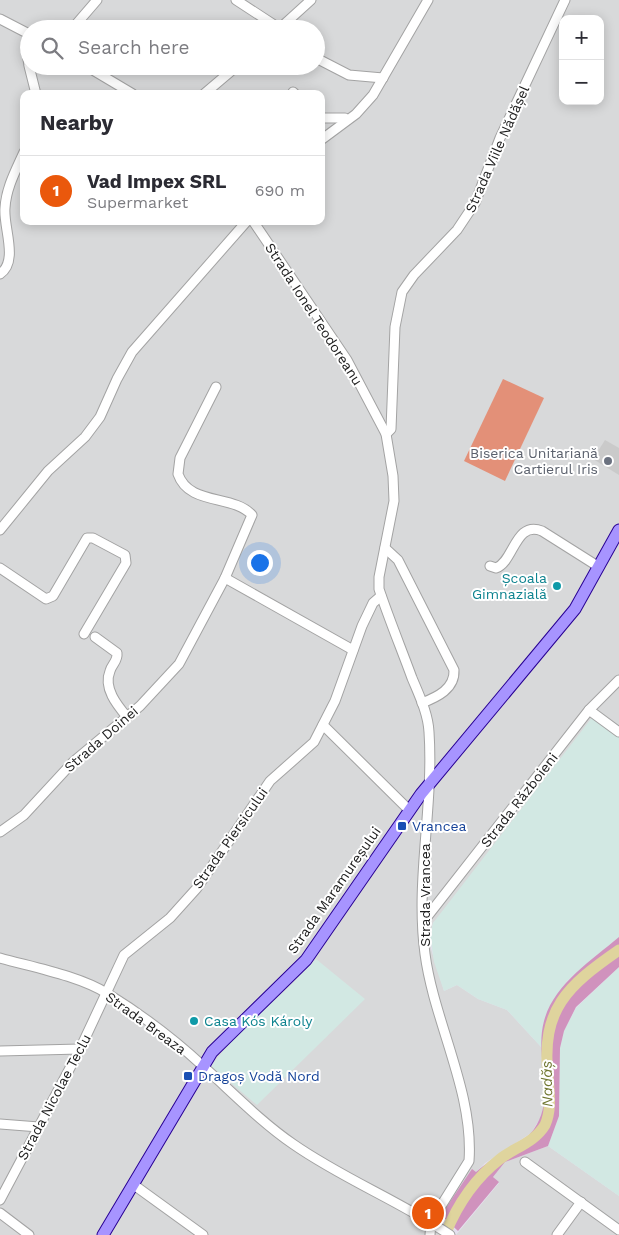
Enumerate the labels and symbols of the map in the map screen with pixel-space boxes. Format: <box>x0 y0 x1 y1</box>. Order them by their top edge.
street label: Strada Viile Nădășel <box>462 82 533 215</box>
street label: Strada Ionel Teodoreanu <box>262 240 366 388</box>
place label: Biserica Unitariană Cartierul Iris <box>470 445 598 477</box>
marker: Biserica Unitariană Cartierul Iris <box>602 455 614 467</box>
your location <box>247 550 273 576</box>
place label: Școala Gimnazială <box>472 570 547 602</box>
marker: Școala Gimnazială <box>551 580 563 592</box>
street label: Strada Doinei <box>61 703 141 775</box>
street label: Strada Războieni <box>477 750 561 850</box>
street label: Strada Piersicului <box>189 784 271 892</box>
place label: Vrancea <box>412 818 467 834</box>
marker: Vrancea <box>396 820 408 832</box>
street label: Strada Maramureșului <box>284 824 385 957</box>
street label: Strada Vrancea <box>417 843 433 947</box>
street label: Strada Breaza <box>103 988 189 1058</box>
place label: Casa Kós Károly <box>204 1013 313 1029</box>
marker: Casa Kós Károly <box>188 1015 200 1027</box>
street label: Strada Nicolae Teclu <box>14 1031 94 1163</box>
water label: Nadăș <box>538 1061 556 1107</box>
place label: Dragoș Vodă Nord <box>198 1068 320 1085</box>
marker: Dragoș Vodă Nord <box>182 1070 194 1082</box>
pin: 1 <box>412 1194 444 1232</box>

